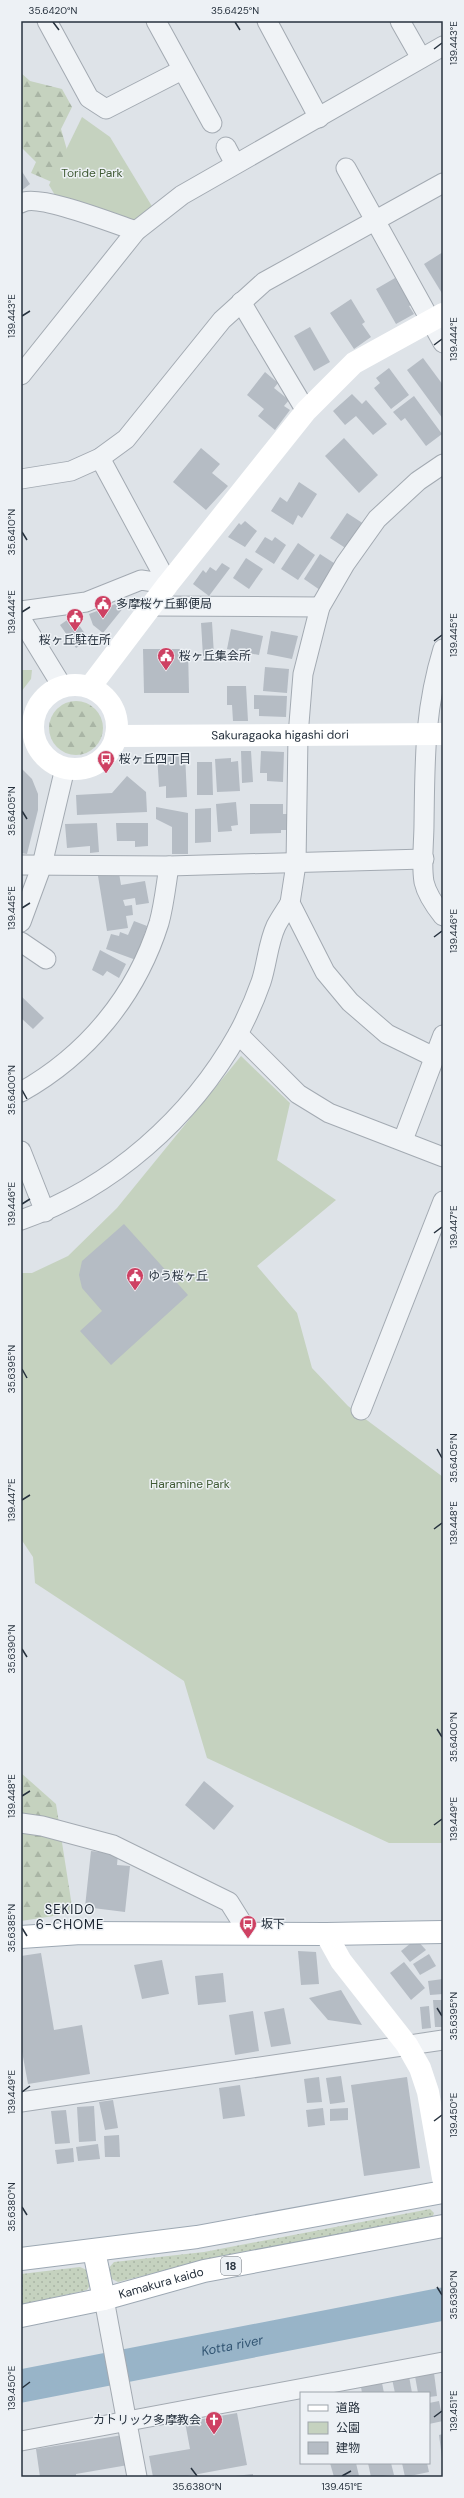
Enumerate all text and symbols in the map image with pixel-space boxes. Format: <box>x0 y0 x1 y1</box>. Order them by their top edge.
text: 35.6420°N <box>29 4 78 17</box>
text: 35.6425°N <box>211 4 259 17</box>
text: 139.443°E <box>447 21 460 65</box>
park label: Toride Park <box>61 165 123 181</box>
text: 139.443°E <box>5 294 18 338</box>
text: 139.444°E <box>447 317 460 361</box>
text: 35.6410°N <box>5 509 18 555</box>
text: 139.444°E <box>5 590 18 634</box>
public building icon: 多摩桜ケ丘郵便局 <box>93 594 113 619</box>
place label: 多摩桜ケ丘郵便局 <box>116 596 212 612</box>
public building icon: 桜ヶ丘駐在所 <box>65 607 85 632</box>
text: 139.445°E <box>447 613 460 657</box>
place label: 桜ヶ丘駐在所 <box>39 632 111 648</box>
public building icon: 桜ヶ丘集会所 <box>156 646 176 671</box>
place label: 桜ヶ丘集会所 <box>179 648 251 664</box>
street label: Sakuragaoka higashi dori <box>211 727 349 743</box>
bus stop icon: 桜ヶ丘四丁目 <box>96 749 116 774</box>
place label: 桜ヶ丘四丁目 <box>119 751 191 767</box>
text: 35.6405°N <box>5 786 18 836</box>
text: 139.445°E <box>5 886 18 930</box>
text: 139.446°E <box>447 909 460 953</box>
text: 35.6400°N <box>5 1065 18 1115</box>
text: 139.446°E <box>5 1182 18 1226</box>
text: 139.447°E <box>447 1205 460 1249</box>
public building icon: ゆう桜ヶ丘 <box>125 1266 145 1291</box>
place label: ゆう桜ヶ丘 <box>148 1268 208 1284</box>
text: 35.6395°N <box>5 1345 18 1393</box>
text: 35.6405°N <box>447 1433 460 1483</box>
park label: Haramine Park <box>150 1476 230 1492</box>
text: 139.447°E <box>5 1478 18 1522</box>
text: 139.448°E <box>447 1501 460 1545</box>
text: 35.6390°N <box>5 1624 18 1674</box>
text: 35.6400°N <box>447 1712 460 1762</box>
text: 139.448°E <box>5 1774 18 1818</box>
text: 139.449°E <box>447 1797 460 1841</box>
district label: SEKIDO 6-CHOME <box>36 1901 104 1933</box>
text: 35.6385°N <box>5 1904 18 1952</box>
bus stop icon: 坂下 <box>238 1914 258 1939</box>
place label: 坂下 <box>261 1916 285 1932</box>
text: 35.6395°N <box>447 1992 460 2040</box>
text: 139.449°E <box>5 2070 18 2114</box>
text: 139.450°E <box>447 2092 460 2137</box>
text: 35.6380°N <box>5 2182 18 2232</box>
road number: 18 <box>221 2257 241 2275</box>
street label: Kamakura kaido <box>117 2263 205 2303</box>
text: 35.6390°N <box>447 2270 460 2320</box>
water label: Kotta river <box>200 2330 265 2359</box>
text: 139.450°E <box>5 2365 18 2410</box>
text: 139.451°E <box>447 2390 460 2432</box>
legend <box>300 2392 430 2464</box>
text: 道路 <box>336 2400 360 2416</box>
church icon: カトリック多摩教会 <box>204 2410 224 2435</box>
place label: カトリック多摩教会 <box>93 2412 201 2428</box>
text: 公園 <box>336 2420 360 2436</box>
text: 建物 <box>336 2440 360 2456</box>
text: 35.6380°N <box>172 2480 222 2493</box>
text: 139.451°E <box>321 2480 363 2493</box>

